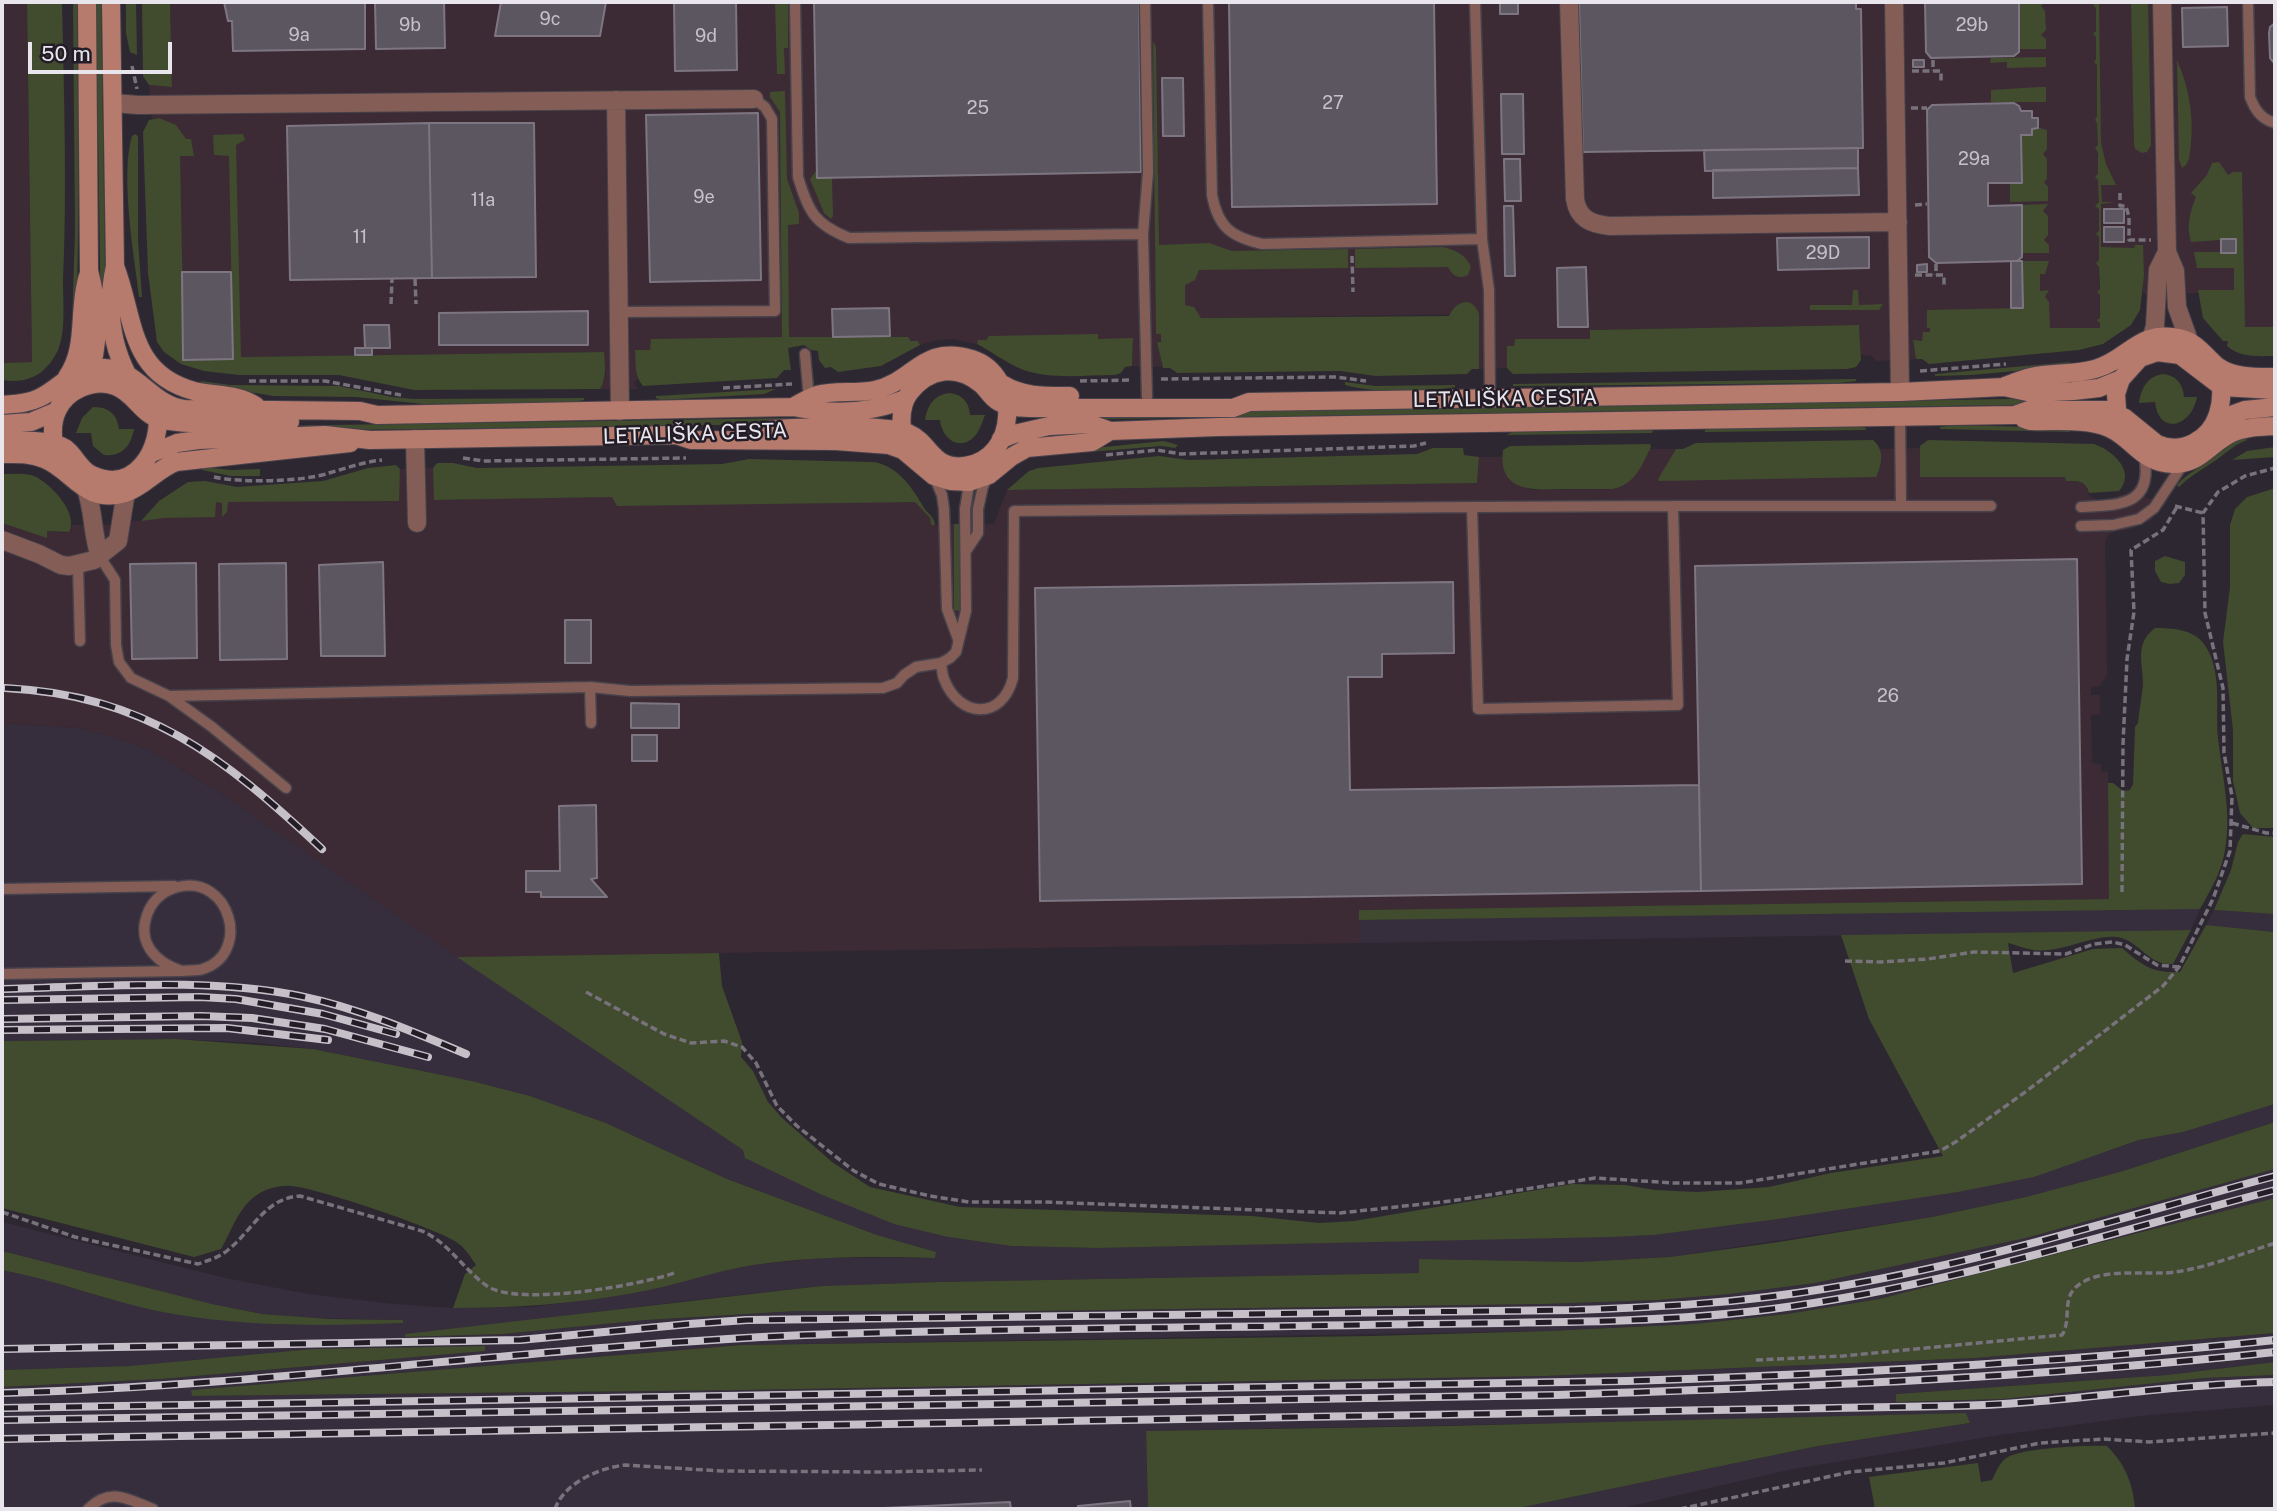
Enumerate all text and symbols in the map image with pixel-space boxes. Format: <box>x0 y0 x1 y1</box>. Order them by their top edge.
house number: 9c <box>539 8 561 30</box>
house number: 9b <box>399 14 421 36</box>
house number: 29b <box>1956 14 1988 36</box>
house number: 9a <box>288 24 310 46</box>
house number: 9d <box>695 25 717 47</box>
scale bar <box>32 28 175 72</box>
text: 50 m <box>41 41 91 66</box>
house number: 27 <box>1322 92 1344 114</box>
house number: 25 <box>967 97 989 119</box>
house number: 29a <box>1958 148 1990 170</box>
house number: 9e <box>693 186 715 208</box>
house number: 11a <box>471 189 495 211</box>
house number: 11 <box>353 226 367 248</box>
house number: 29D <box>1806 242 1840 264</box>
street label: LETALIŠKA CESTA <box>1413 385 1597 413</box>
street label: LETALIŠKA CESTA <box>602 418 788 450</box>
house number: 26 <box>1877 685 1899 707</box>

